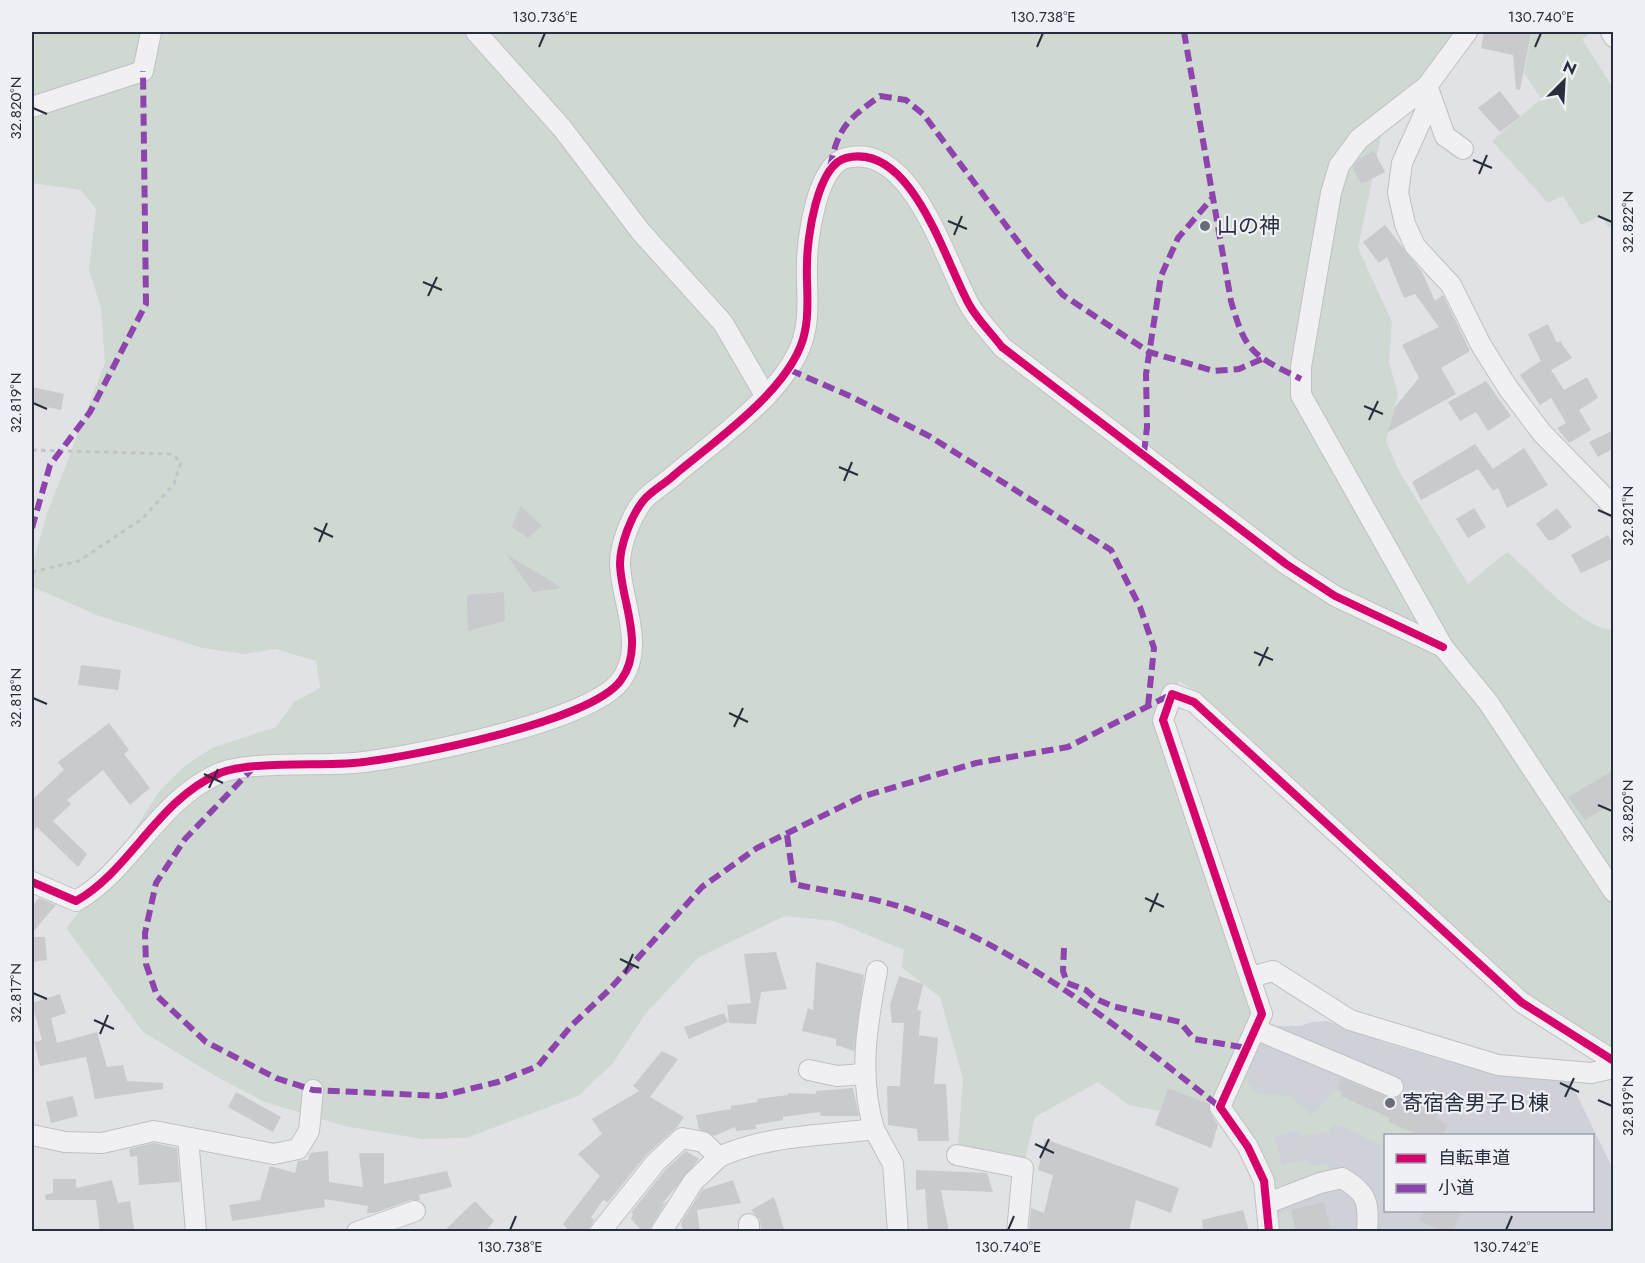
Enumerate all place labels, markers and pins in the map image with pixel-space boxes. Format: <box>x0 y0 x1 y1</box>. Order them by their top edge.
place label: 山の神 <box>1217 211 1280 241</box>
marker: 山の神 <box>1198 219 1212 233</box>
place label: 寄宿舎男子Ｂ棟 <box>1402 1088 1549 1118</box>
marker: 寄宿舎男子Ｂ棟 <box>1383 1096 1397 1110</box>

